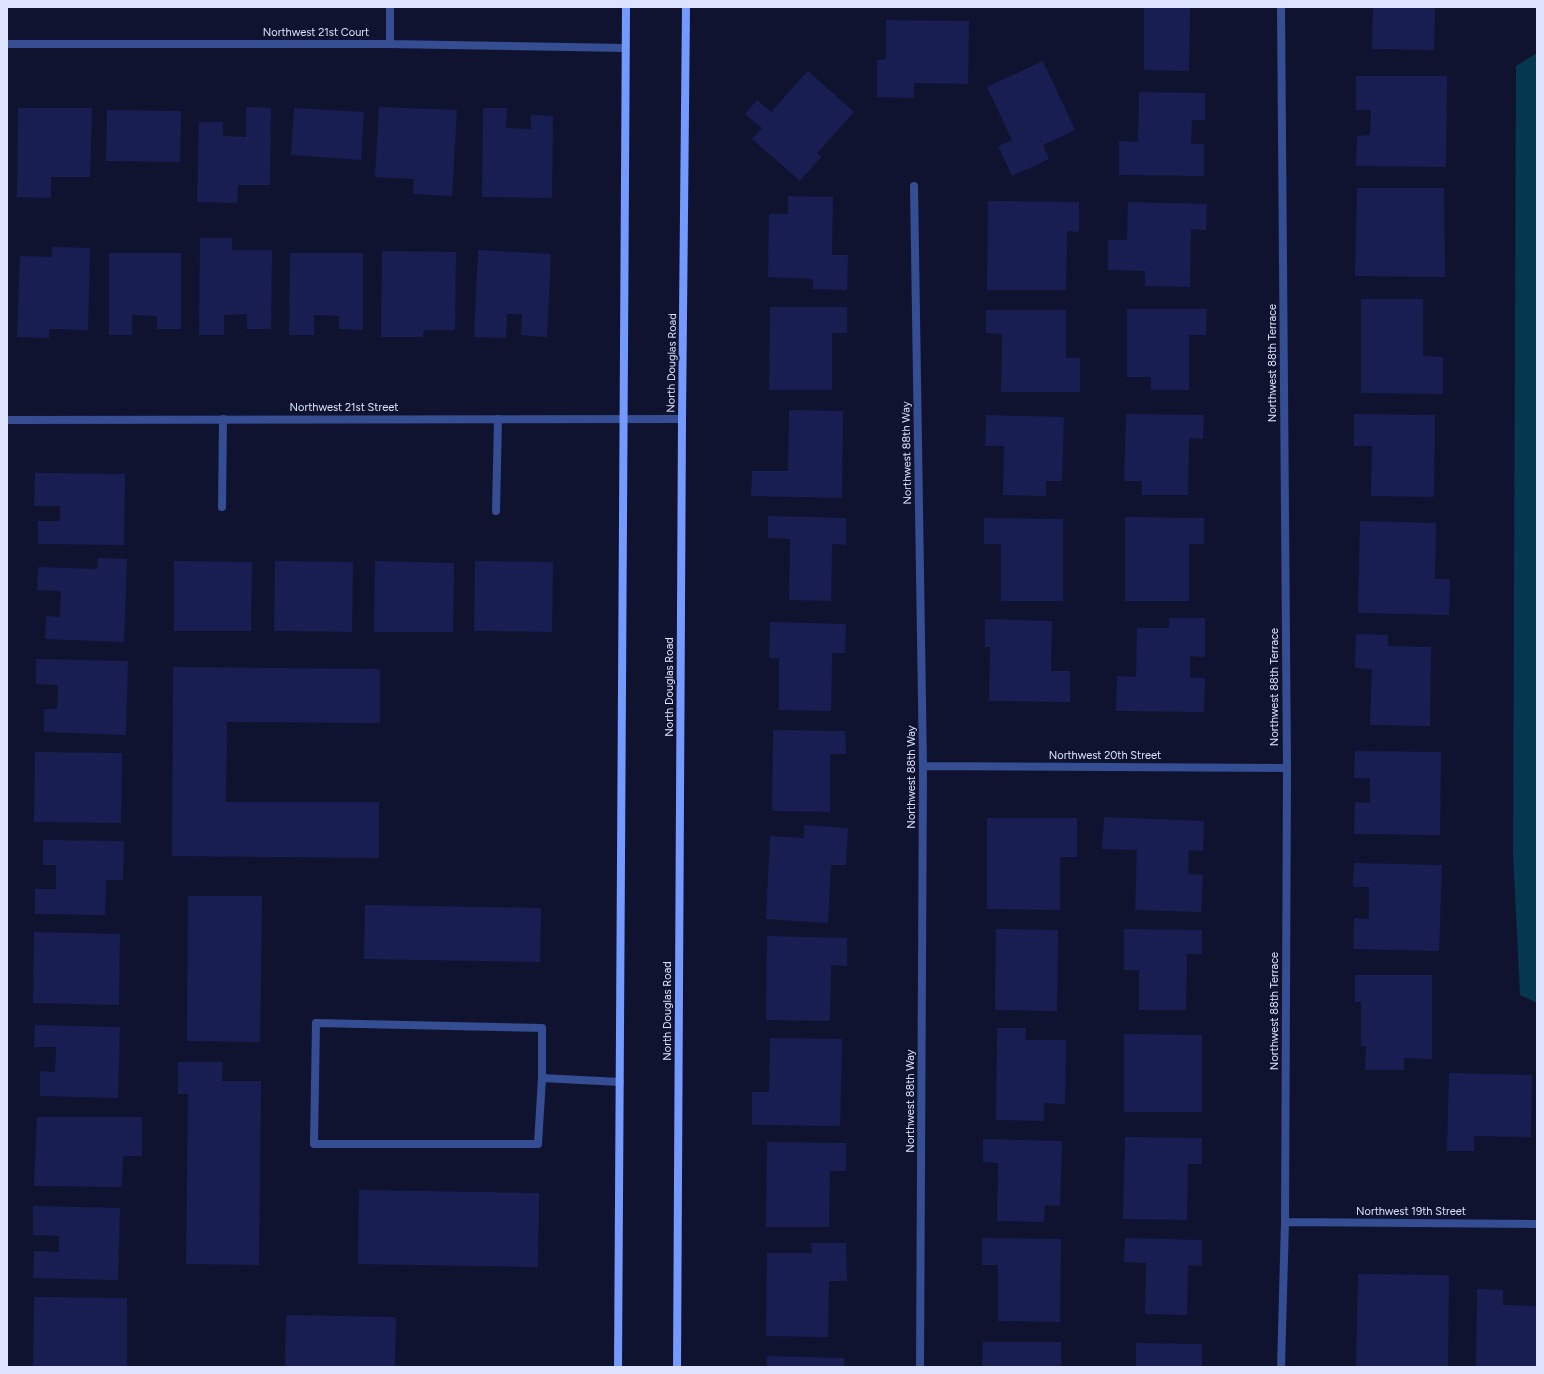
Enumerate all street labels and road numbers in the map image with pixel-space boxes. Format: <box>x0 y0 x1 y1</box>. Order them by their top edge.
street label: Northwest 21st Court <box>263 26 369 40</box>
street label: Northwest 88th Terrace <box>1266 304 1280 422</box>
street label: North Douglas Road <box>665 313 679 413</box>
street label: Northwest 21st Street <box>290 401 398 415</box>
street label: Northwest 88th Way <box>899 401 915 505</box>
street label: Northwest 88th Terrace <box>1268 628 1282 746</box>
street label: North Douglas Road <box>663 637 677 737</box>
street label: Northwest 88th Way <box>905 725 919 829</box>
street label: Northwest 20th Street <box>1049 749 1161 763</box>
street label: Northwest 88th Terrace <box>1268 952 1282 1070</box>
street label: North Douglas Road <box>661 961 675 1061</box>
street label: Northwest 88th Way <box>904 1049 918 1153</box>
street label: Northwest 19th Street <box>1356 1205 1466 1219</box>

